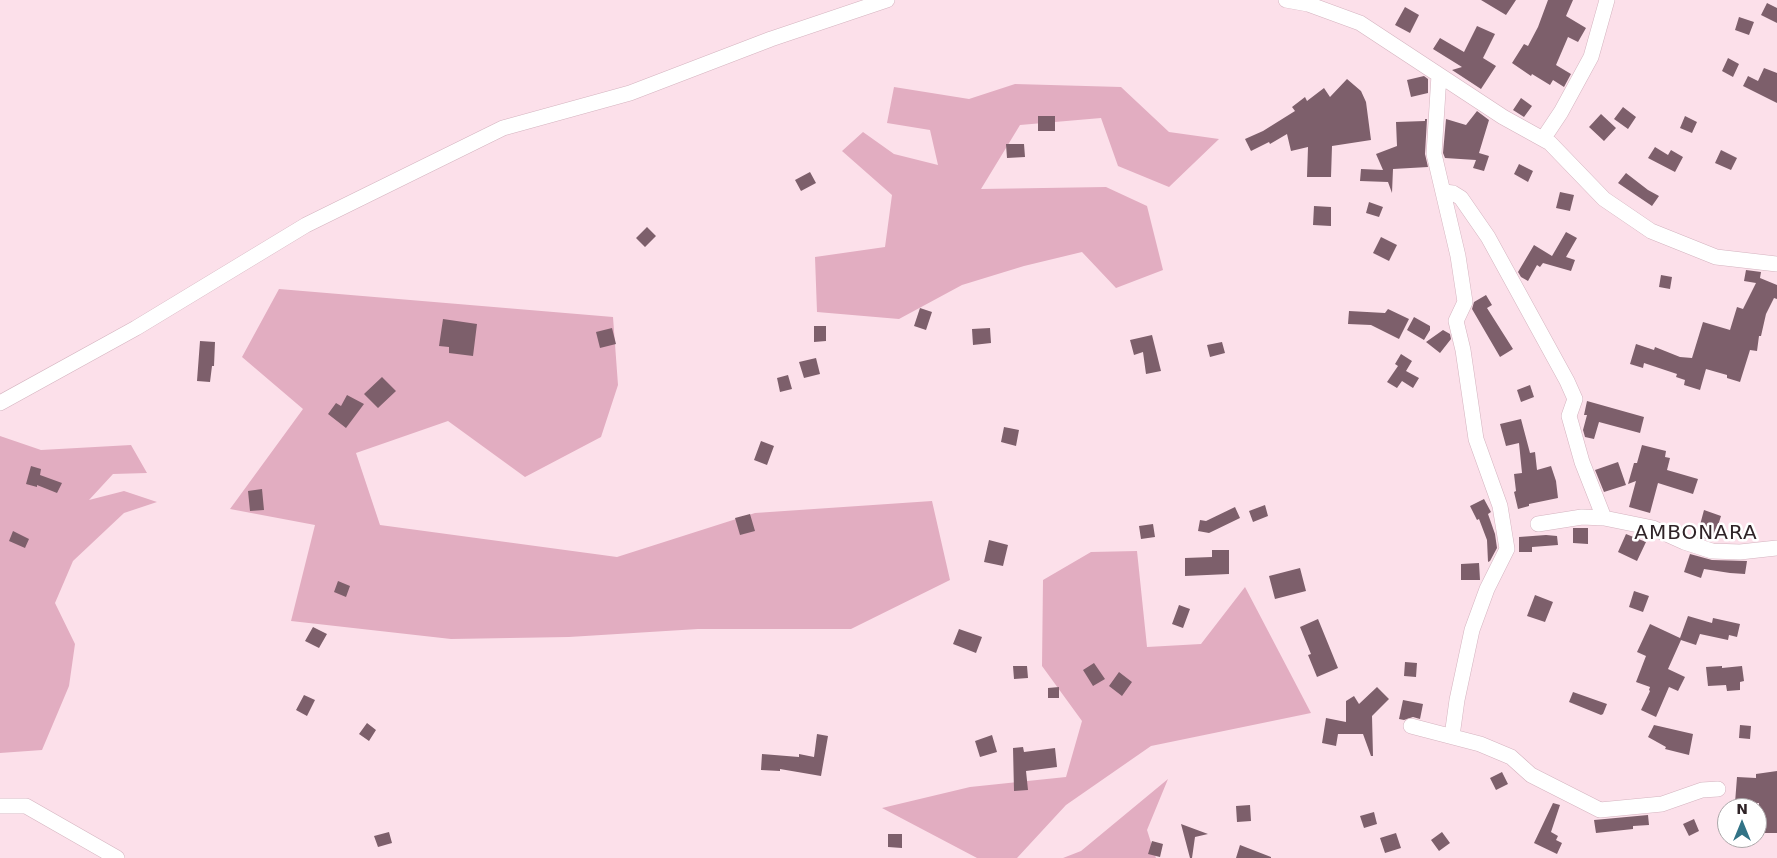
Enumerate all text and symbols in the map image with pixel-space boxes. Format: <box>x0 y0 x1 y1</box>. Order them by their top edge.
district label: AMBONARA <box>1633 522 1759 546</box>
north arrow <box>1717 798 1767 848</box>
text: N <box>1736 801 1748 817</box>

